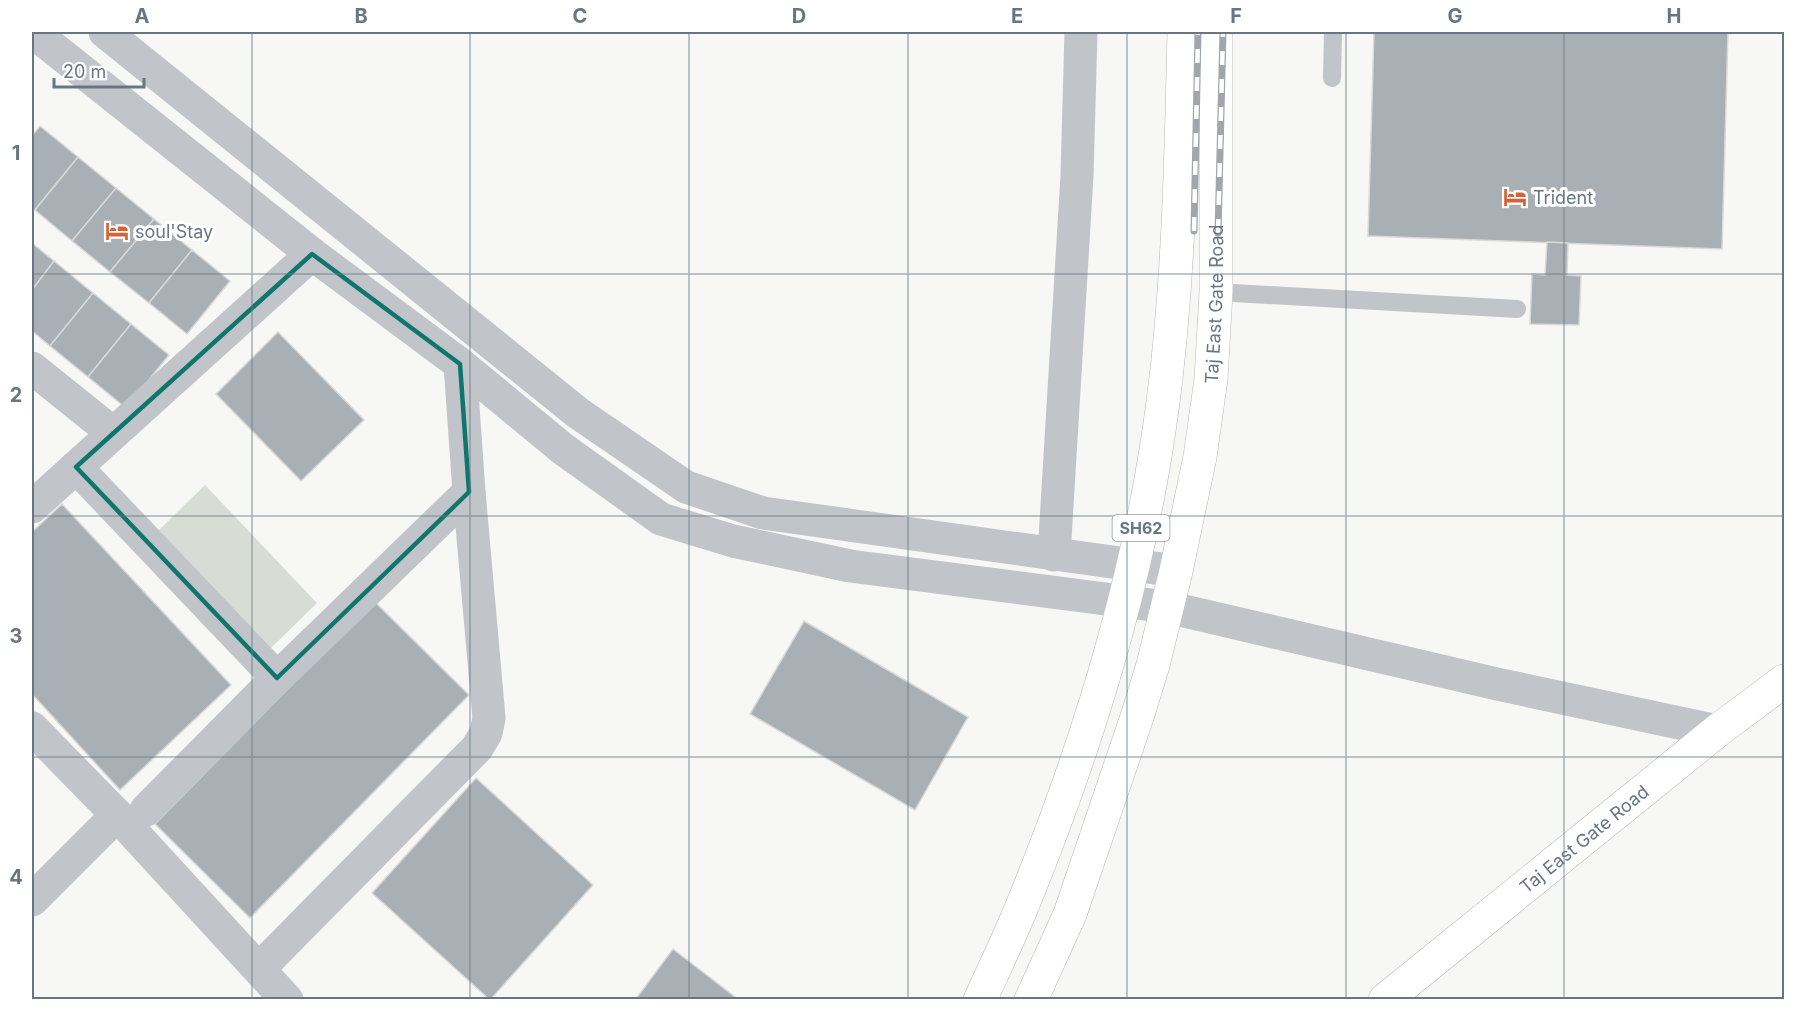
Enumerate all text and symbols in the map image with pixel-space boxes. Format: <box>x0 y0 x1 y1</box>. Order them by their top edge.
text: A <box>135 4 150 28</box>
text: B <box>354 4 368 28</box>
text: C <box>573 4 587 28</box>
text: D <box>792 4 806 28</box>
text: E <box>1011 4 1023 28</box>
text: F <box>1230 4 1242 28</box>
text: G <box>1447 4 1463 28</box>
text: H <box>1667 4 1681 28</box>
scale bar <box>54 51 144 89</box>
text: 20 m <box>63 61 106 82</box>
text: 1 <box>12 141 20 165</box>
hotel icon: Trident <box>1502 184 1528 210</box>
place label: Trident <box>1533 187 1593 208</box>
hotel icon: soul'Stay <box>104 218 130 244</box>
place label: soul'Stay <box>135 221 213 242</box>
street label: Taj East Gate Road <box>1200 224 1227 384</box>
text: 2 <box>10 383 22 407</box>
road number: SH62 <box>1112 515 1170 541</box>
text: 3 <box>10 624 22 648</box>
street label: Taj East Gate Road <box>1515 780 1652 897</box>
text: 4 <box>9 865 23 889</box>

